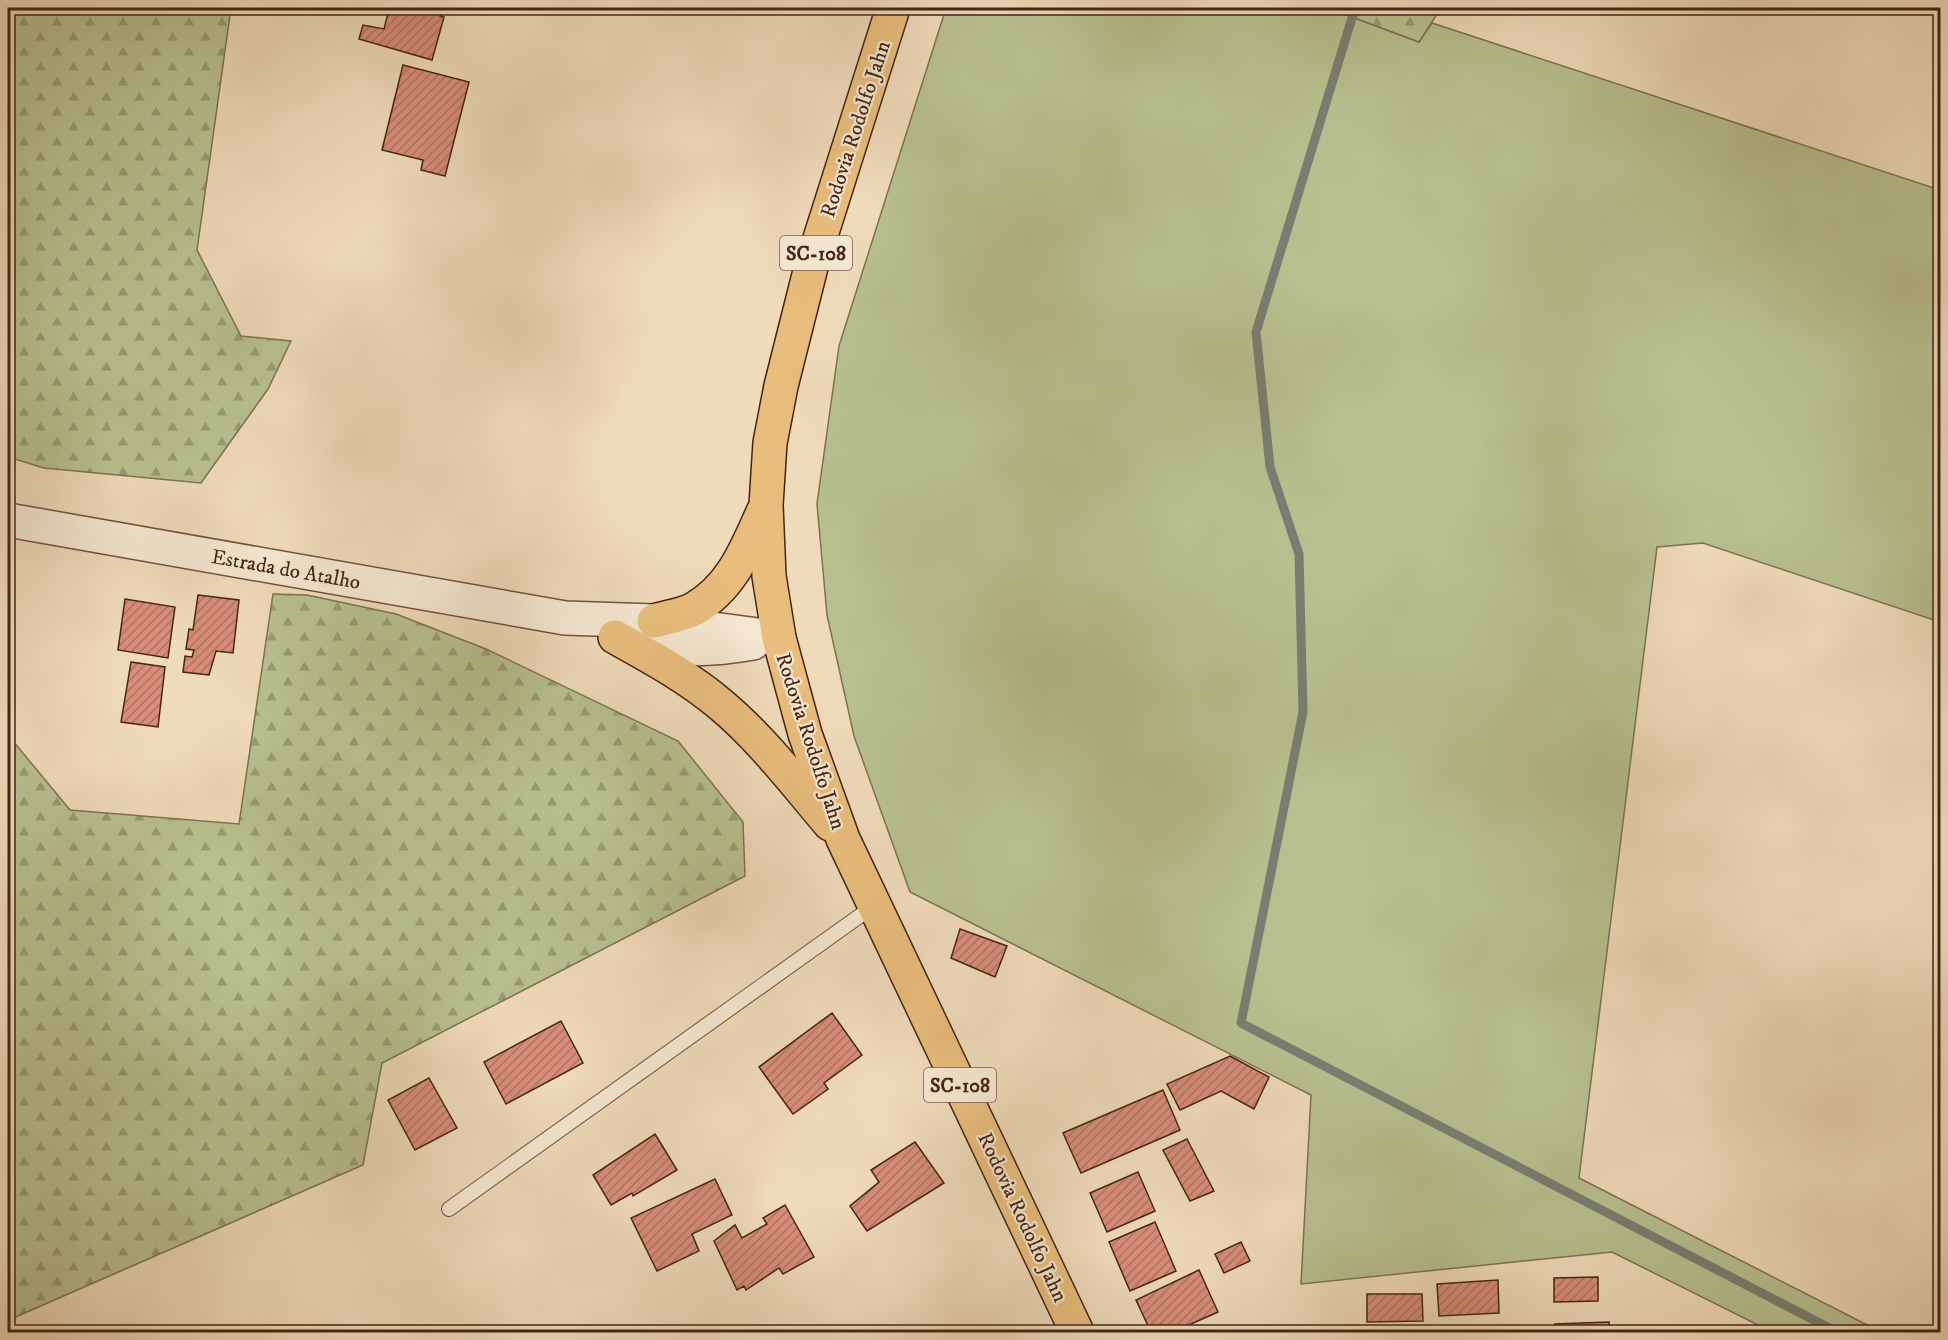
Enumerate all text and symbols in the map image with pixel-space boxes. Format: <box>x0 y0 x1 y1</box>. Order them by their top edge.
street label: Rodovia Rodolfo Jahn <box>815 38 897 221</box>
road number: SC-108 <box>780 236 852 270</box>
street label: Estrada do Atalho <box>209 544 362 596</box>
street label: Rodovia Rodolfo Jahn <box>769 650 851 833</box>
road number: SC-108 <box>924 1068 996 1102</box>
street label: Rodovia Rodolfo Jahn <box>971 1129 1073 1306</box>

